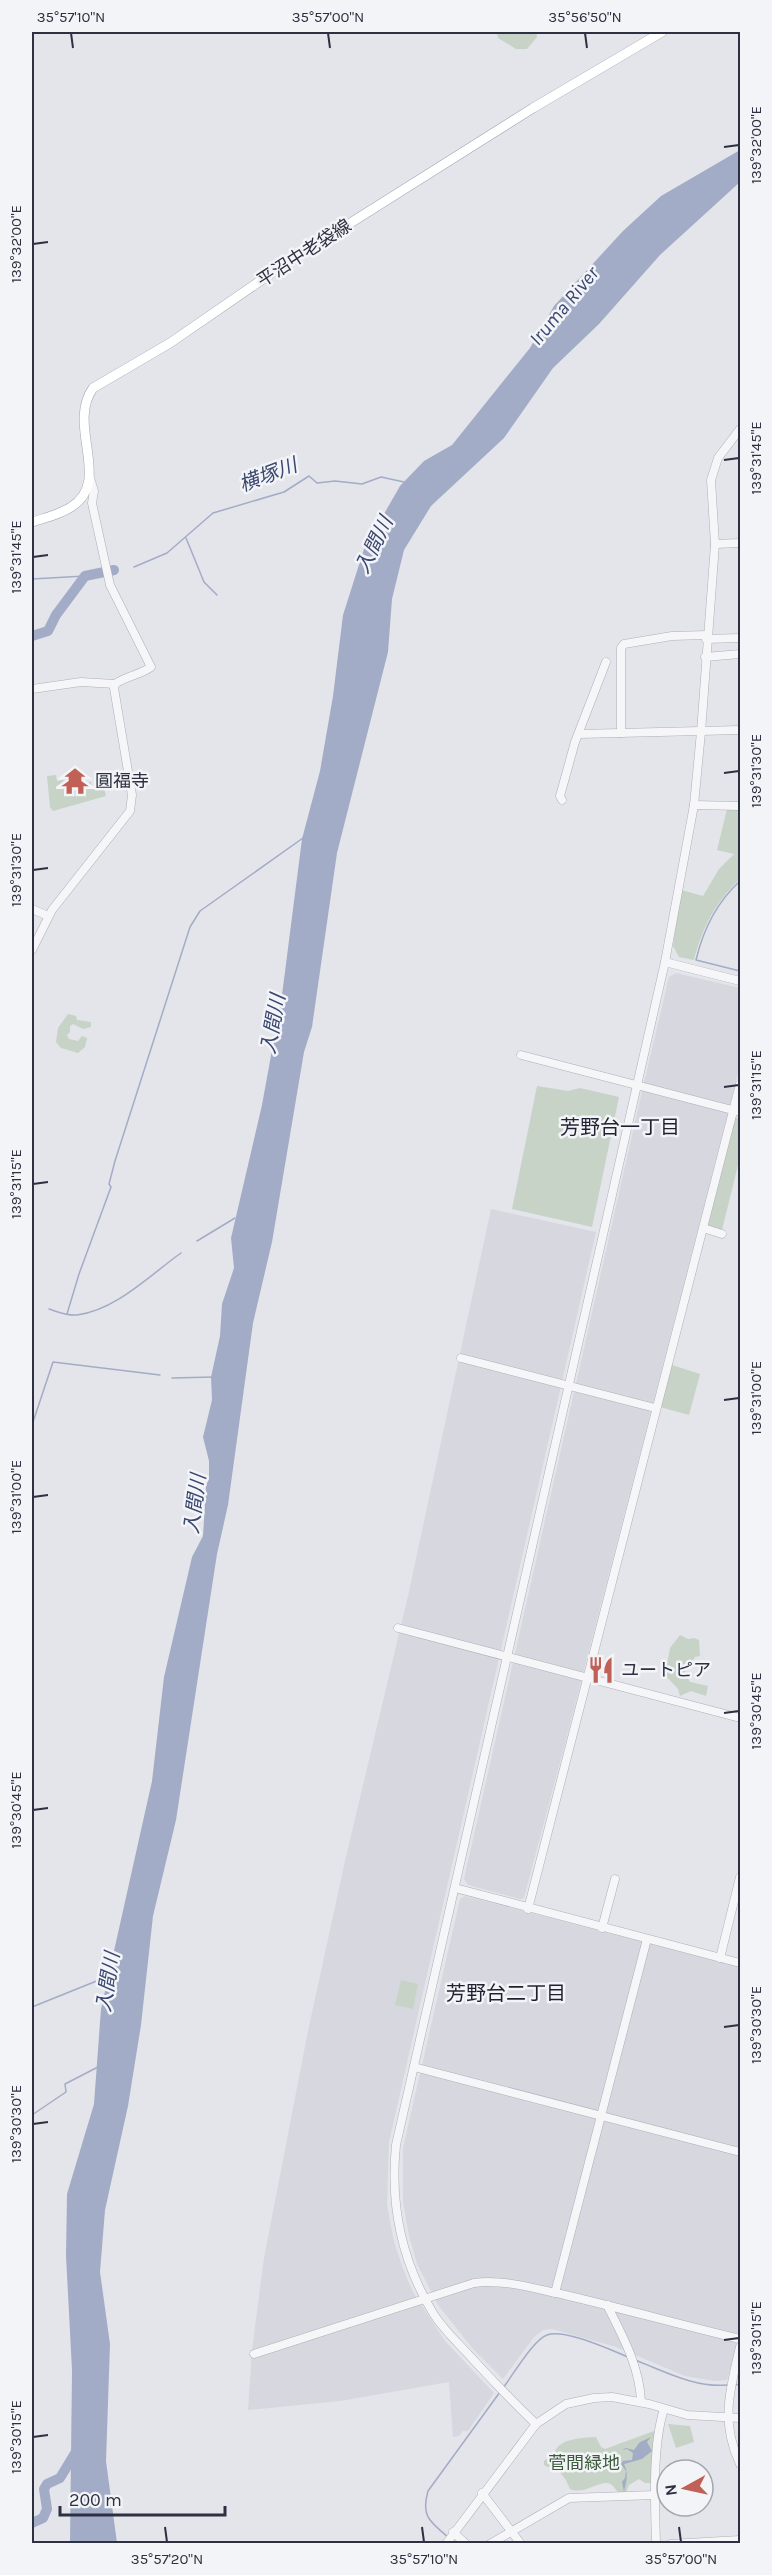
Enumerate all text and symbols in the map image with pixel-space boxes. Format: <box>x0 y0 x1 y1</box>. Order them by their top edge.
text: 35°57'10"N <box>37 8 105 26</box>
text: 35°57'00"N <box>292 8 364 26</box>
text: 35°56'50"N <box>548 8 622 26</box>
text: 139°32'00"E <box>747 106 765 184</box>
text: 139°32'00"E <box>7 205 25 283</box>
street label: 平沼中老袋線 <box>253 214 355 292</box>
water label: Iruma River <box>524 261 604 350</box>
text: 139°31'45"E <box>747 421 765 495</box>
water label: 横塚川 <box>236 453 302 496</box>
water label: 入間川 <box>351 511 398 577</box>
text: 139°31'45"E <box>7 520 25 594</box>
text: 139°31'30"E <box>747 734 765 808</box>
temple icon: 圓福寺 <box>60 766 90 796</box>
place label: 圓福寺 <box>95 770 149 792</box>
text: 139°31'30"E <box>7 833 25 907</box>
water label: 入間川 <box>256 990 290 1056</box>
text: 139°31'15"E <box>747 1050 765 1120</box>
district label: 芳野台一丁目 <box>560 1116 680 1139</box>
text: 139°31'15"E <box>7 1149 25 1219</box>
text: 139°31'00"E <box>747 1361 765 1435</box>
text: 139°31'00"E <box>7 1460 25 1534</box>
water label: 入間川 <box>180 1471 210 1535</box>
restaurant icon: ユートピア <box>586 1655 616 1685</box>
place label: ユートピア <box>621 1659 711 1681</box>
text: 139°30'45"E <box>747 1672 765 1750</box>
text: 139°30'45"E <box>7 1771 25 1849</box>
water label: 入間川 <box>92 1949 124 2013</box>
district label: 芳野台二丁目 <box>446 1982 566 2005</box>
text: 139°30'30"E <box>747 1986 765 2064</box>
text: 139°30'30"E <box>7 2085 25 2163</box>
text: 139°30'15"E <box>747 2301 765 2375</box>
text: 139°30'15"E <box>7 2400 25 2474</box>
park label: 菅間緑地 <box>548 2452 620 2474</box>
north arrow <box>655 2458 715 2518</box>
scale bar <box>60 2479 225 2517</box>
text: N <box>660 2483 681 2497</box>
text: 200 m <box>69 2489 122 2511</box>
text: 35°57'20"N <box>131 2550 203 2568</box>
text: 35°57'10"N <box>390 2550 458 2568</box>
text: 35°57'00"N <box>645 2550 717 2568</box>

